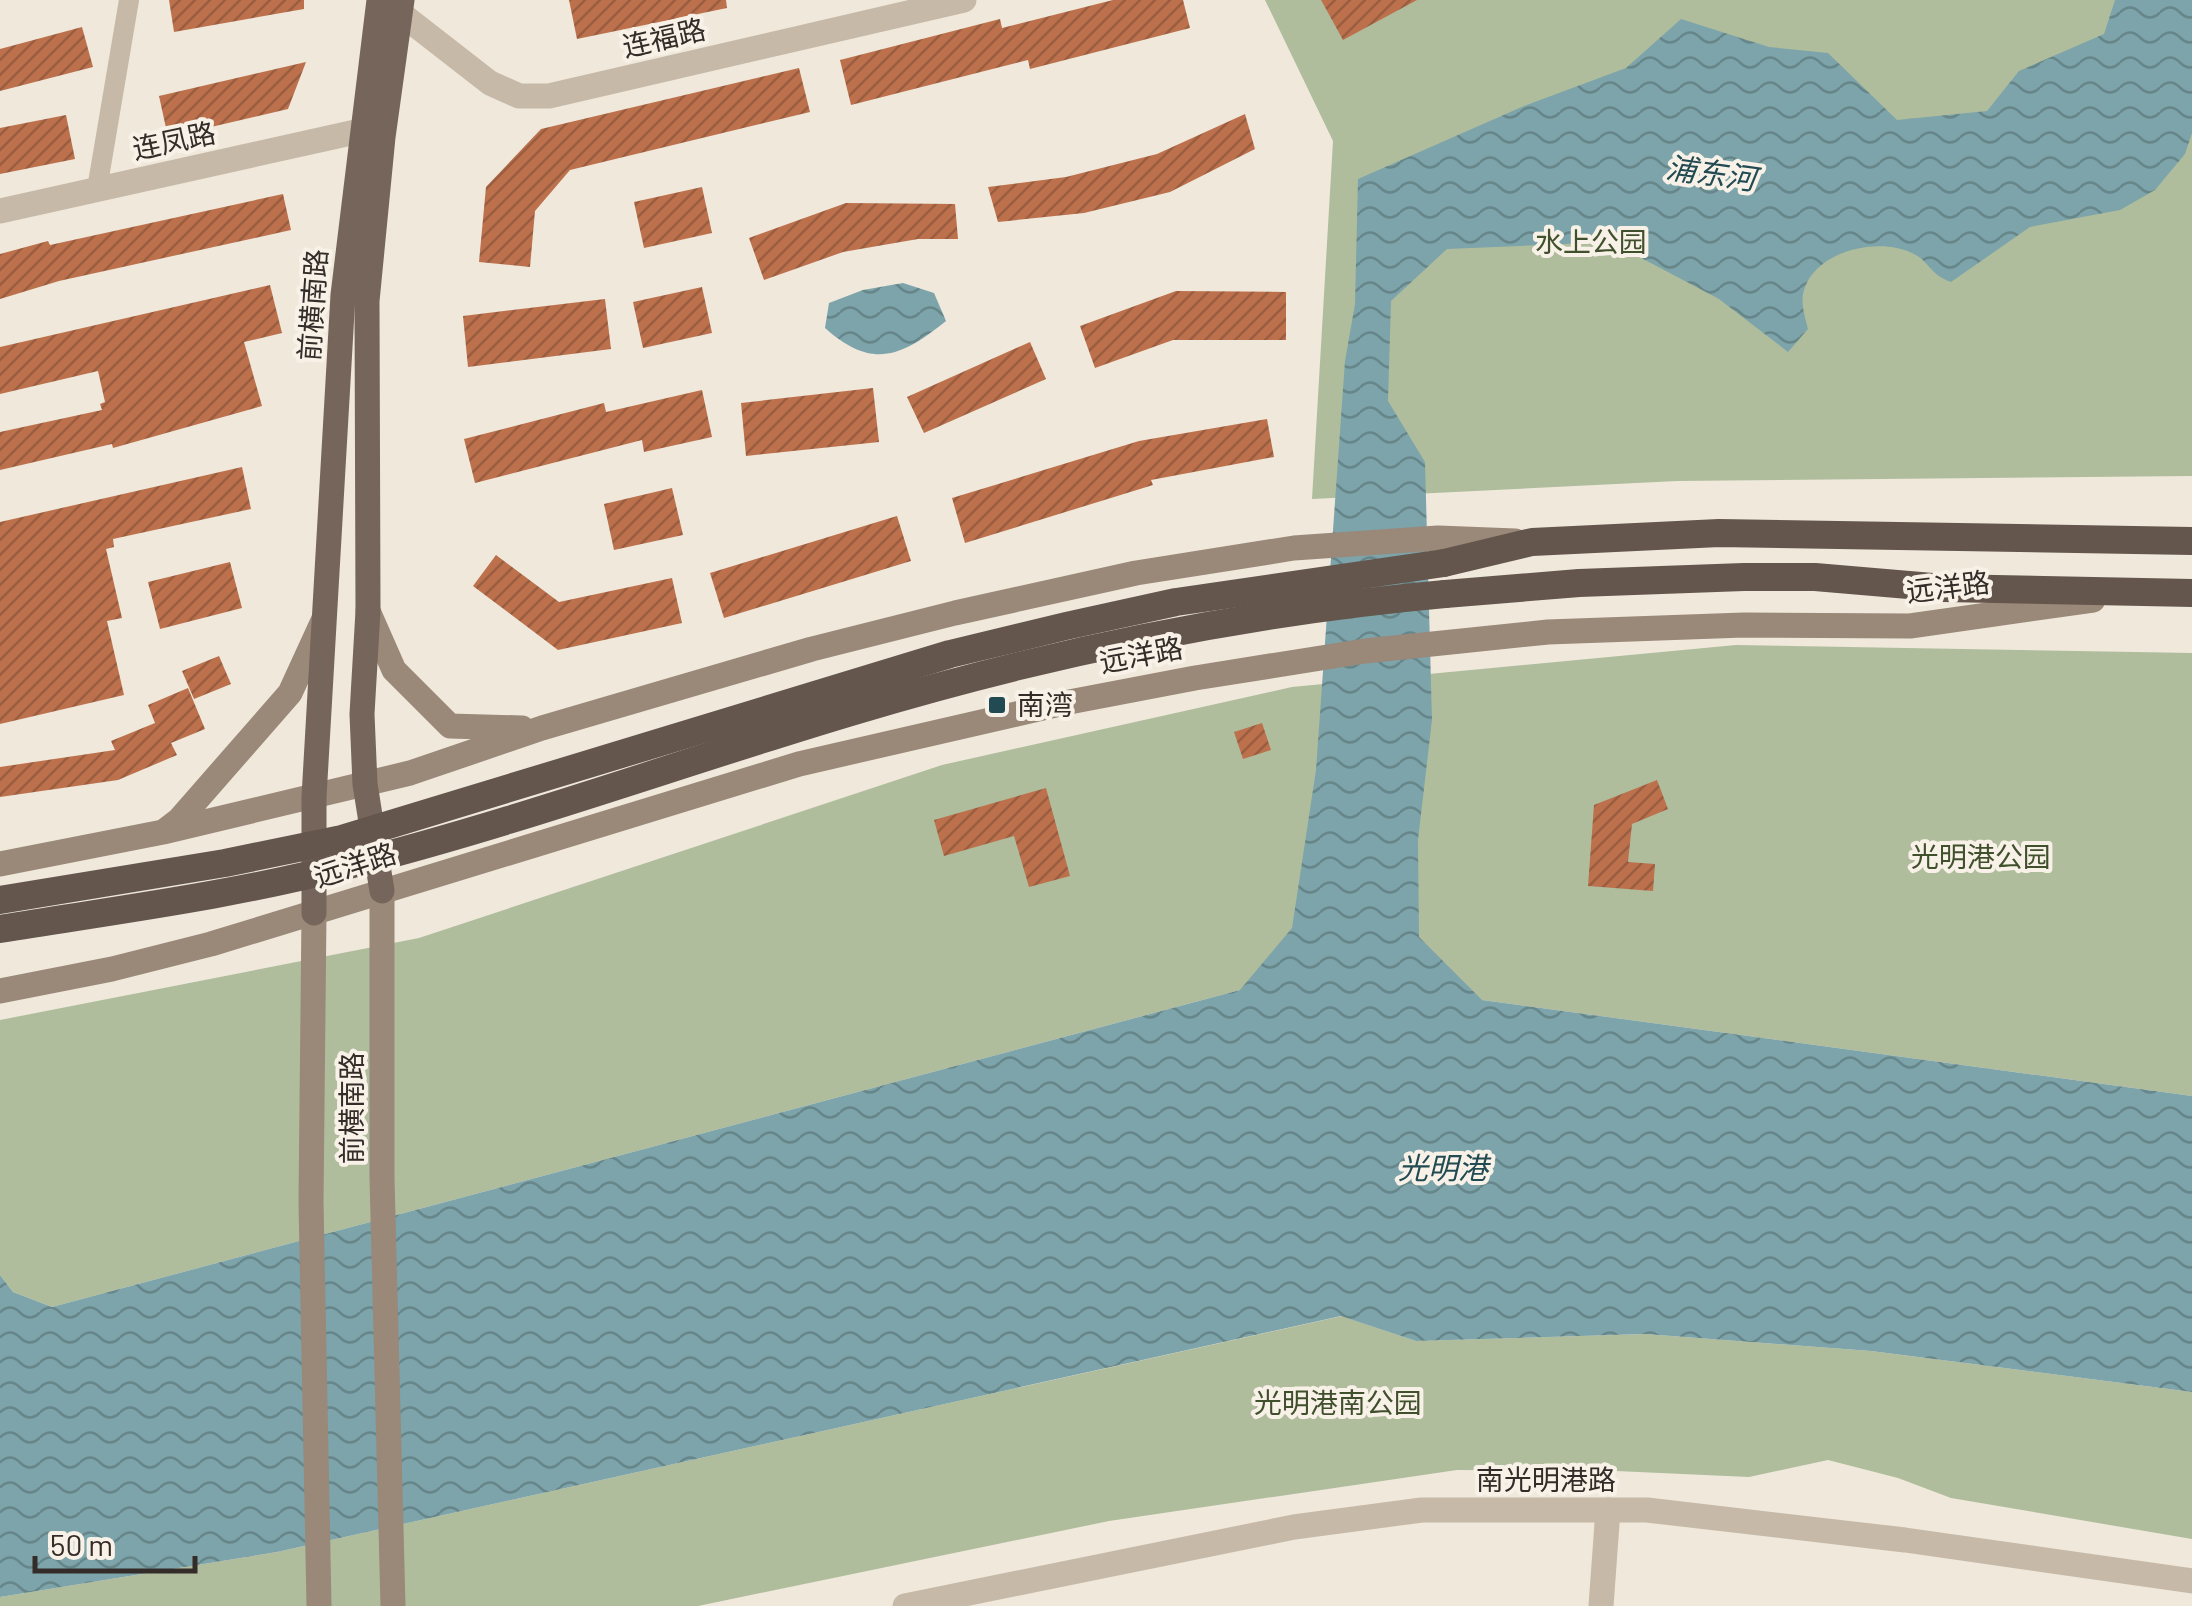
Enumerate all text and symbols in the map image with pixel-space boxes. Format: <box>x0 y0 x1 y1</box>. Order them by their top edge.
street label: 连福路 <box>619 11 709 63</box>
street label: 连凤路 <box>129 115 218 165</box>
water label: 浦东河 <box>1664 148 1763 197</box>
park label: 水上公园 <box>1535 224 1647 258</box>
street label: 前横南路 <box>291 248 333 362</box>
street label: 远洋路 <box>1904 564 1992 608</box>
street label: 远洋路 <box>1096 629 1185 679</box>
place label: 南湾 <box>1017 687 1073 721</box>
marker: 南湾 <box>986 694 1008 716</box>
street label: 远洋路 <box>309 835 400 893</box>
park label: 光明港公园 <box>1911 839 2051 873</box>
street label: 前横南路 <box>334 1052 368 1164</box>
water label: 光明港 <box>1398 1149 1492 1185</box>
park label: 光明港南公园 <box>1254 1385 1422 1419</box>
street label: 南光明港路 <box>1476 1462 1616 1496</box>
scale bar <box>35 1511 195 1573</box>
text: 50 m <box>50 1526 113 1562</box>

